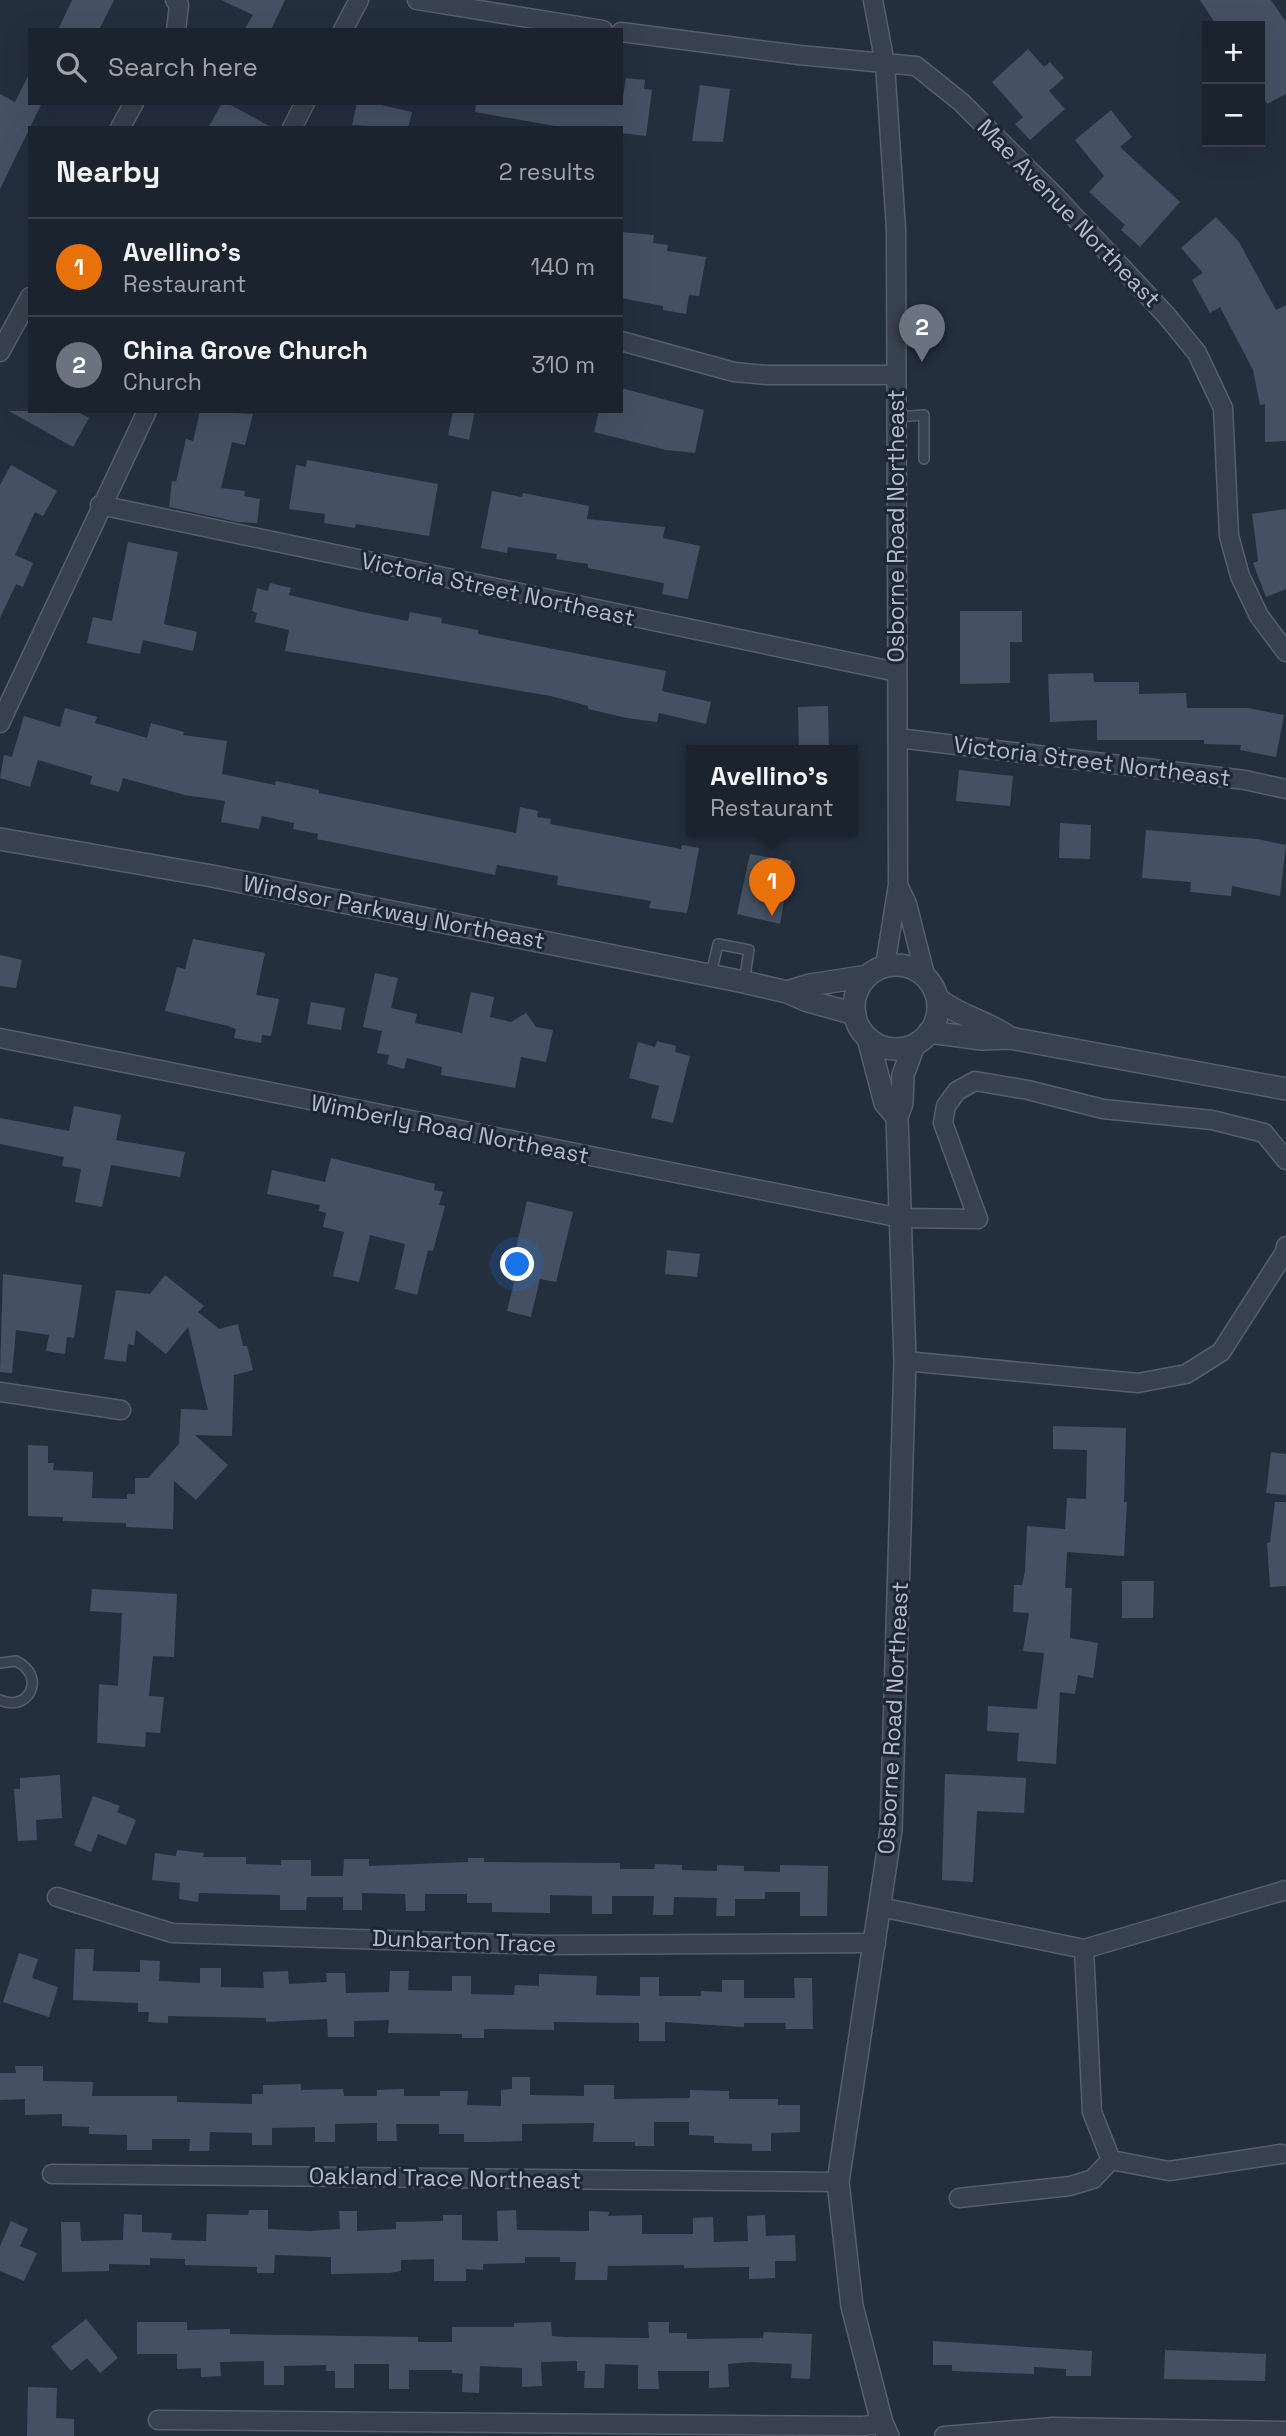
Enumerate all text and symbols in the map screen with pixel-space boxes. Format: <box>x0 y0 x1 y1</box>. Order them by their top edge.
map controls <box>1202 21 1265 147</box>
button: + <box>1202 21 1265 84</box>
search box <box>28 28 623 105</box>
icon: search <box>52 48 90 86</box>
text: Search here <box>108 50 258 84</box>
button: − <box>1202 84 1265 147</box>
street label: Mae Avenue Northeast <box>971 112 1167 314</box>
text: Nearby <box>56 152 160 191</box>
text: 2 results <box>499 157 595 187</box>
text: Avellino's <box>123 235 241 269</box>
text: 1 <box>74 252 84 282</box>
text: 140 m <box>531 252 595 282</box>
text: Restaurant <box>123 269 246 299</box>
pin: 2 <box>899 304 945 362</box>
text: China Grove Church <box>123 333 368 367</box>
text: 2 <box>72 350 86 380</box>
text: 310 m <box>531 350 595 380</box>
text: Church <box>123 367 202 397</box>
street label: Osborne Road Northeast <box>881 389 911 663</box>
street label: Victoria Street Northeast <box>358 545 638 633</box>
street label: Victoria Street Northeast <box>952 729 1232 793</box>
popup <box>686 745 858 836</box>
text: Avellino's <box>710 759 828 793</box>
text: Restaurant <box>710 793 834 823</box>
pin: 1 <box>749 858 795 916</box>
street label: Windsor Parkway Northeast <box>241 868 547 956</box>
street label: Wimberly Road Northeast <box>308 1087 592 1171</box>
your location <box>500 1247 534 1281</box>
street label: Osborne Road Northeast <box>871 1581 915 1855</box>
street label: Dunbarton Trace <box>371 1923 557 1959</box>
street label: Oakland Trace Northeast <box>309 2161 581 2195</box>

